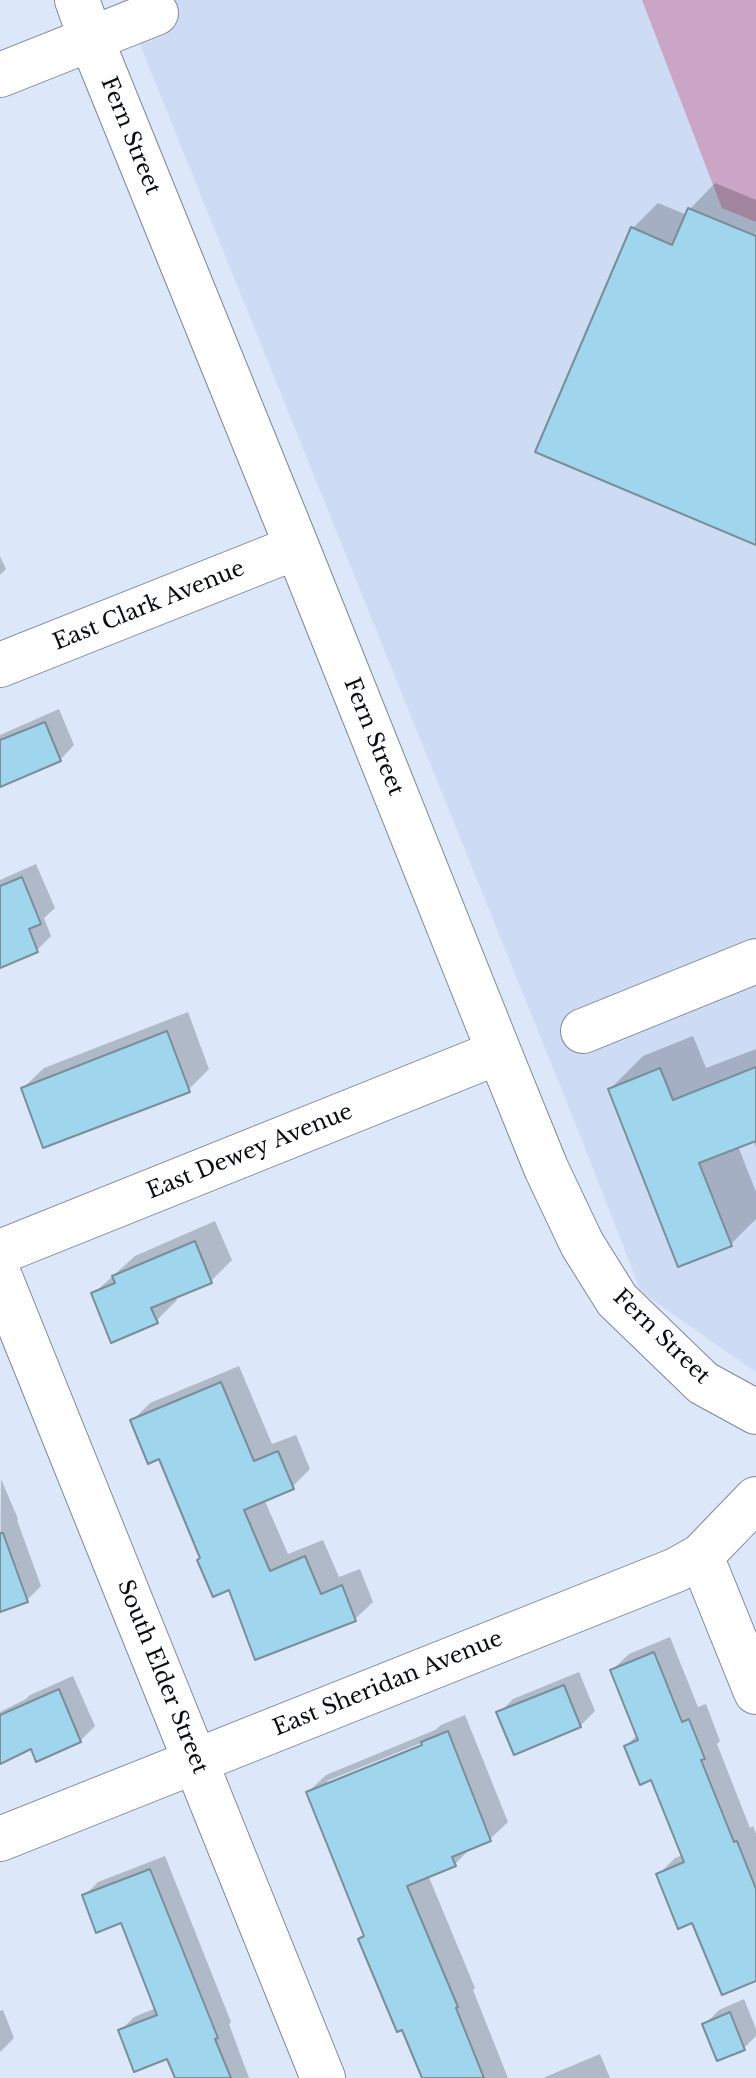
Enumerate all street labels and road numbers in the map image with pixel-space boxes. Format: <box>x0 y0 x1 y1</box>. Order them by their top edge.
street label: Fern Street <box>94 73 166 199</box>
street label: East Clark Avenue <box>50 556 248 656</box>
street label: Fern Street <box>337 674 409 800</box>
street label: East Dewey Avenue <box>143 1099 357 1205</box>
street label: Fern Street <box>607 1284 715 1390</box>
street label: South Elder Street <box>111 1576 213 1778</box>
street label: East Sheridan Avenue <box>269 1626 507 1742</box>

